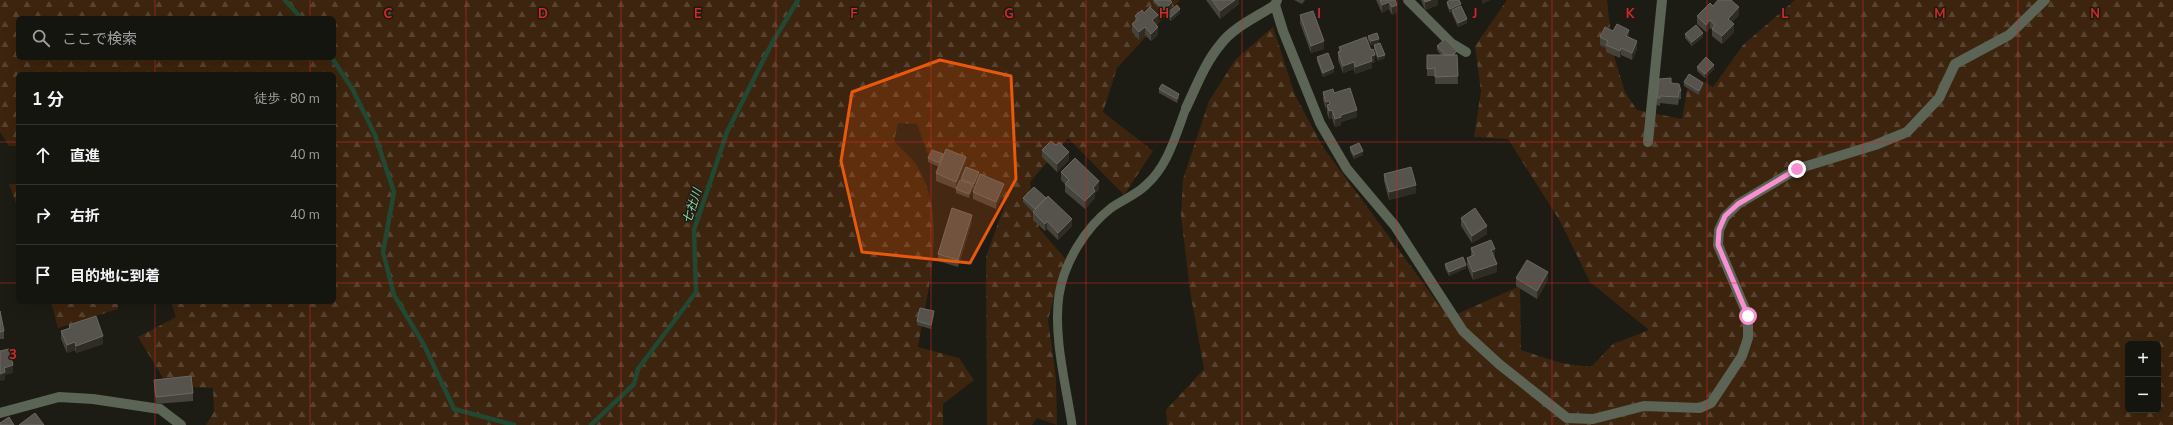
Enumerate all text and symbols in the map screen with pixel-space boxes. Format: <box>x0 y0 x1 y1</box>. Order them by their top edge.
text: C <box>384 5 393 23</box>
text: D <box>538 5 548 23</box>
text: E <box>694 5 702 23</box>
text: F <box>850 5 858 23</box>
text: G <box>1004 5 1014 23</box>
text: H <box>1159 5 1169 23</box>
text: I <box>1317 5 1321 23</box>
text: J <box>1472 5 1477 23</box>
text: K <box>1626 5 1635 23</box>
text: L <box>1781 5 1789 23</box>
text: M <box>1934 5 1946 23</box>
text: N <box>2090 5 2100 23</box>
search box <box>16 16 336 60</box>
icon: search <box>30 27 52 49</box>
text: ここで検索 <box>62 29 137 49</box>
text: 1 分 <box>32 88 64 111</box>
text: 徒歩 · 80 m <box>254 90 320 108</box>
icon: ahead <box>32 144 54 166</box>
text: 直進 <box>70 146 100 166</box>
text: 40 m <box>290 146 320 164</box>
route end <box>1788 160 1806 178</box>
water label: 七社川 <box>679 185 706 226</box>
icon: right <box>32 204 54 226</box>
text: 右折 <box>70 206 100 226</box>
text: 40 m <box>290 206 320 224</box>
icon: arrive <box>32 264 54 286</box>
text: 目的地に到着 <box>70 266 160 286</box>
route start <box>1739 307 1757 325</box>
map controls <box>2125 341 2161 413</box>
button: + <box>2125 341 2161 377</box>
text: 3 <box>9 346 17 364</box>
button: − <box>2125 377 2161 413</box>

